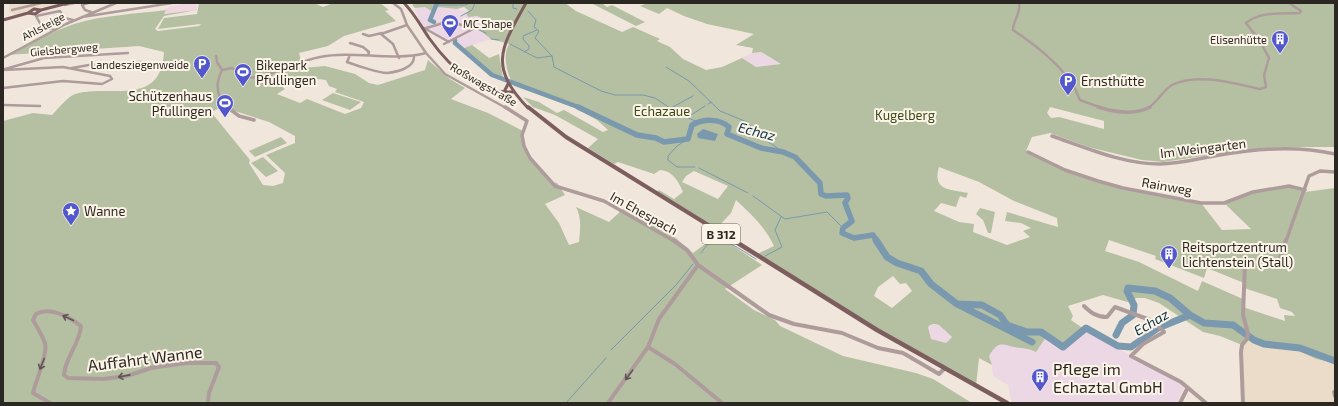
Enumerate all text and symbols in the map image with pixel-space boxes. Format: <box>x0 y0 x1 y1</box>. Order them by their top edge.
street label: Ahlsteige <box>19 9 67 43</box>
sports icon: MC Shape <box>440 13 460 38</box>
place label: MC Shape <box>463 17 512 30</box>
building icon: Elisenhütte <box>1270 29 1290 54</box>
place label: Elisenhütte <box>1210 33 1267 46</box>
street label: Gielsbergweg <box>29 40 99 58</box>
parking icon: Landesziegenweide <box>192 54 212 79</box>
place label: Bikepark Pfullingen <box>256 57 316 88</box>
place label: Landesziegenweide <box>91 58 189 71</box>
street label: Roßwagstraße <box>448 60 520 108</box>
sports icon: Bikepark Pfullingen <box>233 62 253 87</box>
parking icon: Ernsthütte <box>1058 71 1078 96</box>
place label: Ernsthütte <box>1081 73 1144 89</box>
place label: Schützenhaus Pfullingen <box>129 88 212 119</box>
sports icon: Schützenhaus Pfullingen <box>215 93 235 118</box>
park label: Echazaue <box>634 103 690 119</box>
park label: Kugelberg <box>875 107 935 123</box>
water label: Echaz <box>737 118 777 144</box>
street label: Im Weingarten <box>1159 135 1247 161</box>
street label: Rainweg <box>1141 174 1193 198</box>
street label: Im Ehespach <box>607 188 681 238</box>
place icon: Wanne <box>61 201 81 226</box>
place label: Wanne <box>84 203 125 219</box>
road number: B 312 <box>702 224 740 244</box>
place label: Reitsportzentrum Lichtenstein (Stall) <box>1182 239 1293 270</box>
building icon: Reitsportzentrum Lichtenstein (Stall) <box>1159 244 1179 269</box>
water label: Echaz <box>1130 305 1172 339</box>
one-way arrow <box>62 314 74 321</box>
street label: Auffahrt Wanne <box>87 342 203 374</box>
one-way arrow <box>37 358 45 370</box>
place label: Pflege im Echaztal GmbH <box>1053 359 1163 396</box>
building icon: Pflege im Echaztal GmbH <box>1030 367 1050 392</box>
one-way arrow <box>625 370 633 381</box>
one-way arrow <box>118 372 131 380</box>

